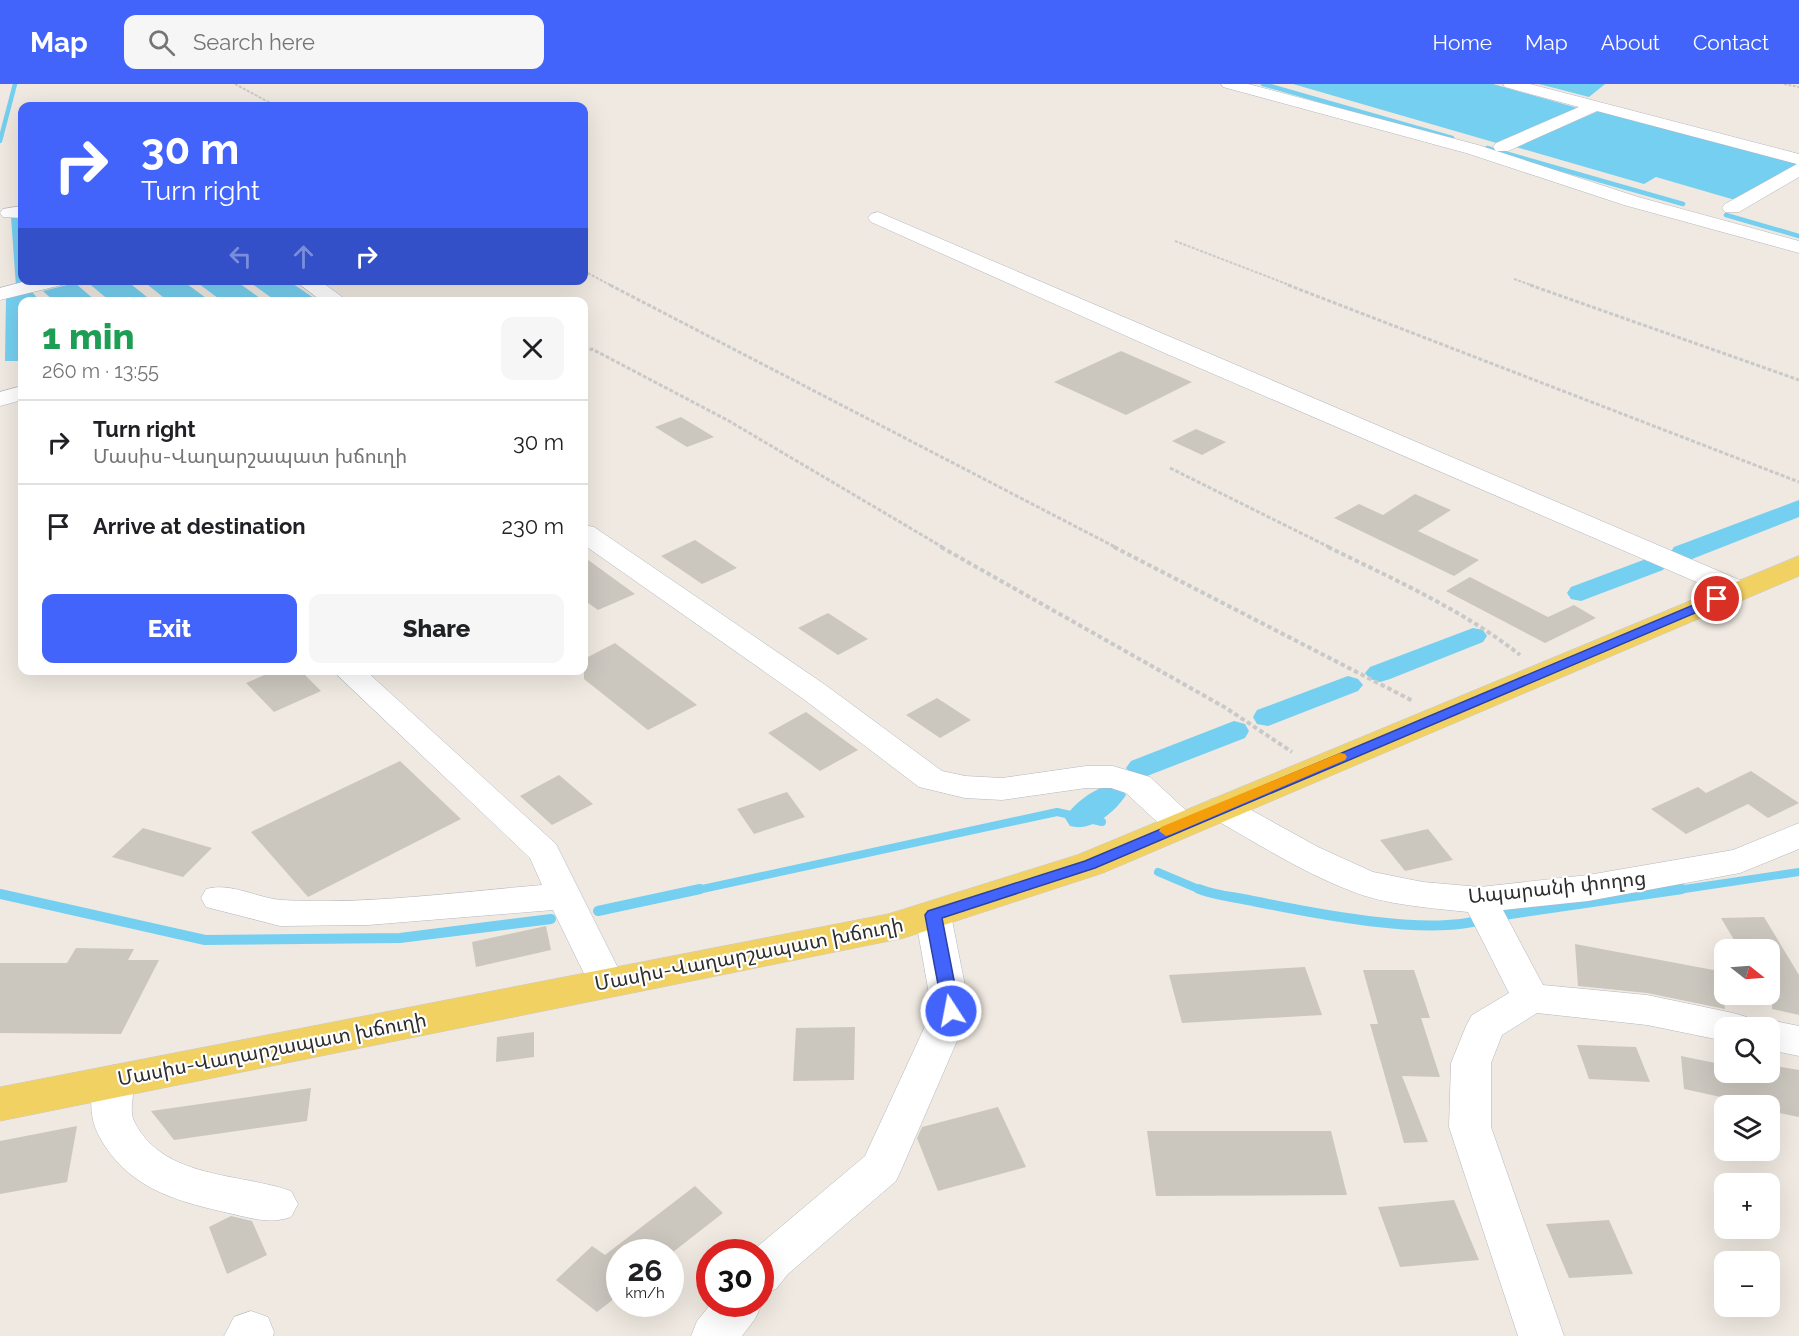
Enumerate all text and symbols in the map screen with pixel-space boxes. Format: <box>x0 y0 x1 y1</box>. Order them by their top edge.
search box <box>124 15 544 69</box>
text: Map <box>30 26 88 59</box>
icon: search <box>145 26 178 59</box>
text: Search here <box>193 29 315 55</box>
text: Home <box>1433 30 1492 55</box>
text: Map <box>1525 30 1568 55</box>
text: About <box>1601 30 1660 55</box>
text: Contact <box>1693 30 1769 55</box>
text: 30 m <box>141 125 239 174</box>
icon: right <box>42 126 120 204</box>
text: Turn right <box>141 175 260 206</box>
icon: left <box>224 240 257 273</box>
icon: ahead <box>287 240 320 273</box>
icon: right <box>350 240 383 273</box>
text: 1 min <box>42 315 134 357</box>
button: close <box>501 317 564 380</box>
text: 260 m · 13:55 <box>42 359 159 383</box>
text: Turn right <box>93 416 196 442</box>
icon: right <box>42 426 75 459</box>
text: 30 m <box>513 429 564 455</box>
text: Մասիս-Վաղարշապատ խճուղի <box>93 444 407 468</box>
icon: arrive <box>42 510 75 543</box>
text: Arrive at destination <box>93 513 306 539</box>
text: 230 m <box>501 513 564 539</box>
pin <box>1691 573 1742 624</box>
icon: arrive <box>1700 582 1733 615</box>
button: Exit <box>42 594 297 663</box>
button: Share <box>309 594 564 663</box>
street label: Ապարանի փողոց <box>1467 866 1647 908</box>
street label: Մասիս-Վաղարշապատ խճուղի <box>592 912 906 996</box>
north arrow <box>1714 939 1780 1005</box>
map controls <box>1714 939 1780 1317</box>
position arrow <box>919 979 983 1043</box>
street label: Մասիս-Վաղարշապատ խճուղի <box>115 1007 429 1091</box>
button: search <box>1714 1017 1780 1083</box>
button: layers <box>1714 1095 1780 1161</box>
button: + <box>1714 1173 1780 1239</box>
speed limit sign: 30 <box>696 1239 774 1317</box>
button: − <box>1714 1251 1780 1317</box>
text: 26 <box>627 1253 663 1288</box>
text: km/h <box>625 1284 665 1302</box>

